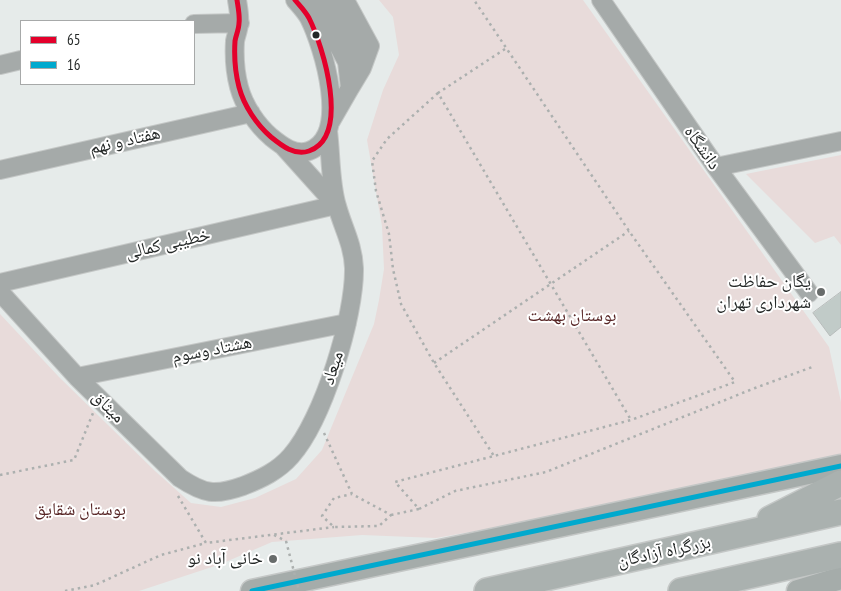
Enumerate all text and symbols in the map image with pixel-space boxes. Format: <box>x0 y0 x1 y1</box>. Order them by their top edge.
legend <box>20 20 195 85</box>
text: 65 <box>67 30 81 49</box>
unlabelled marker <box>311 30 321 40</box>
text: 16 <box>67 55 81 74</box>
street label: هفتاد و نهم <box>88 122 162 160</box>
street label: دانشگاه <box>679 122 725 174</box>
street label: خطیبی کمالی <box>124 224 212 264</box>
place label: یگان حفاظت شهرداری تهران <box>716 271 811 314</box>
marker: یگان حفاظت شهرداری تهران <box>815 286 827 298</box>
park label: بوستان بهشت <box>527 305 617 327</box>
street label: هشتاد وسوم <box>170 332 254 368</box>
street label: میعاد <box>317 348 349 388</box>
street label: میثاق <box>87 386 129 428</box>
park label: بوستان شقایق <box>34 499 126 521</box>
street label: بزرگراه آزادگان <box>615 532 713 572</box>
place label: خانی آباد نو <box>187 548 263 570</box>
marker: خانی آباد نو <box>267 553 279 565</box>

